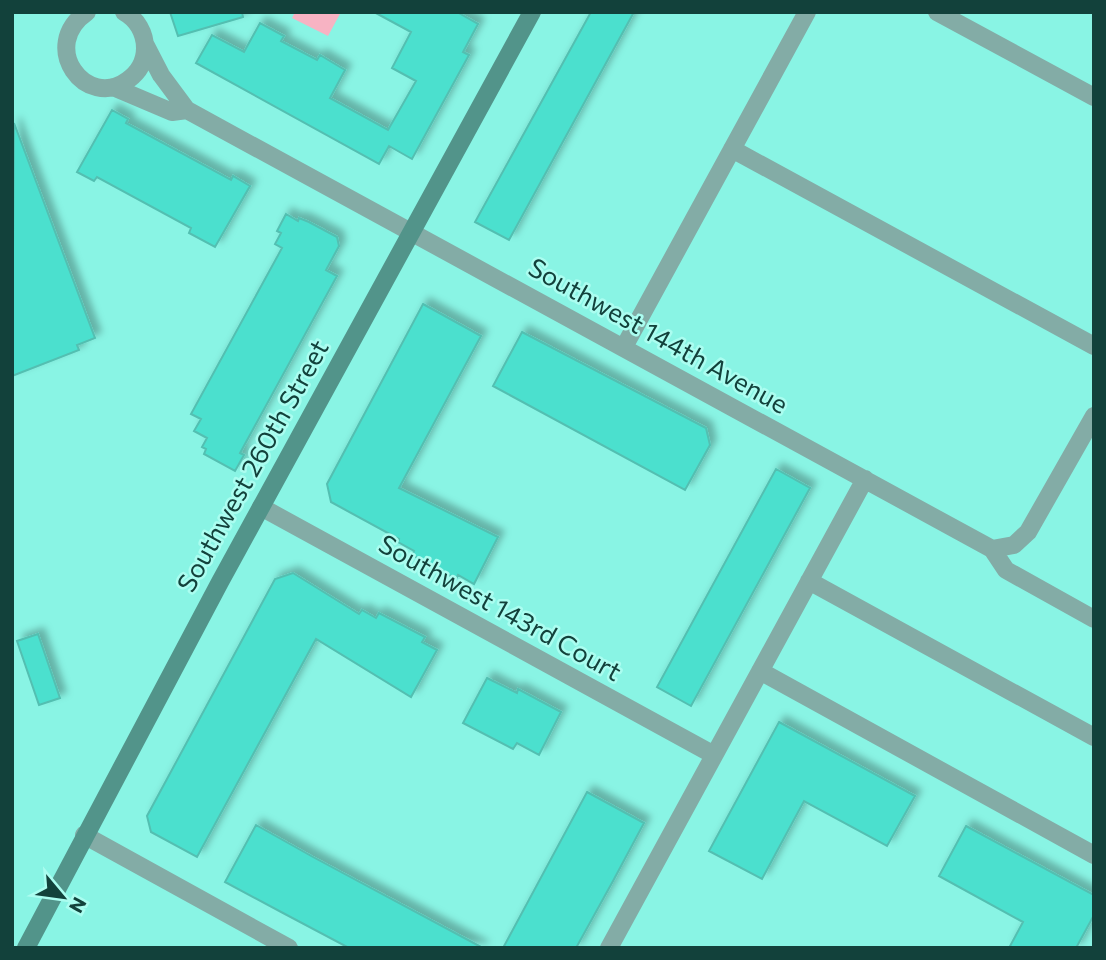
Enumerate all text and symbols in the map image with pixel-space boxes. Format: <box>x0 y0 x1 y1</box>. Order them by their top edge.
street label: Southwest 144th Avenue <box>524 250 794 419</box>
street label: Southwest 260th Street <box>169 334 334 597</box>
street label: Southwest 143rd Court <box>374 527 627 686</box>
north arrow <box>28 862 98 932</box>
text: N <box>65 894 92 917</box>

